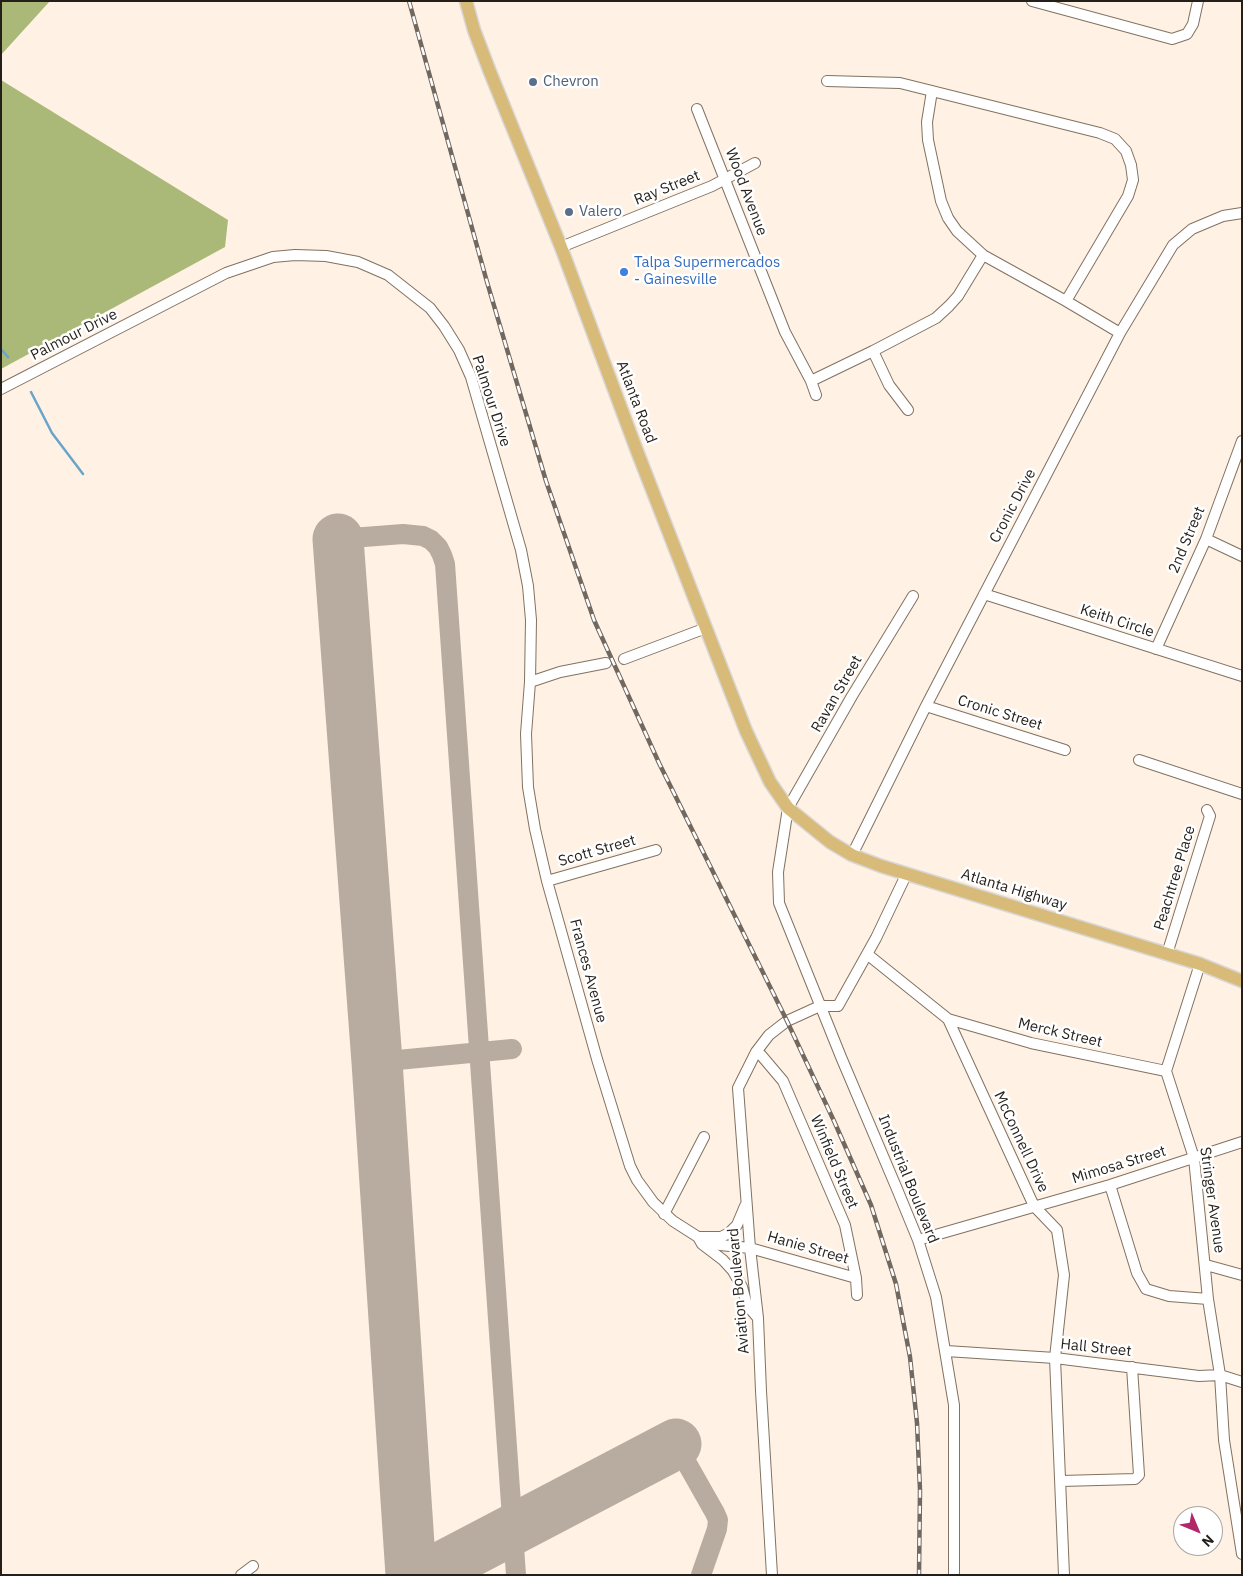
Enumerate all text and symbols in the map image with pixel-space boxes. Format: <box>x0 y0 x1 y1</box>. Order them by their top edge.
place label: Chevron <box>543 73 599 91</box>
marker: Chevron <box>527 76 539 88</box>
street label: Wood Avenue <box>721 146 771 238</box>
street label: Ray Street <box>631 167 703 209</box>
place label: Valero <box>579 203 622 221</box>
marker: Valero <box>563 206 575 218</box>
place label: Talpa Supermercados - Gainesville <box>634 254 780 289</box>
marker: Talpa Supermercados - Gainesville <box>618 266 630 278</box>
street label: Palmour Drive <box>28 305 120 365</box>
street label: Palmour Drive <box>468 353 514 449</box>
street label: Atlanta Road <box>612 358 660 446</box>
street label: Cronic Drive <box>986 466 1040 546</box>
street label: 2nd Street <box>1165 504 1209 576</box>
street label: Keith Circle <box>1078 601 1156 641</box>
street label: Ravan Street <box>808 652 866 736</box>
street label: Cronic Street <box>955 692 1045 734</box>
street label: Peachtree Place <box>1151 823 1199 933</box>
street label: Scott Street <box>556 831 638 871</box>
street label: Atlanta Highway <box>959 865 1069 915</box>
street label: Frances Avenue <box>566 917 610 1025</box>
street label: Merck Street <box>1016 1015 1104 1051</box>
street label: McConnell Drive <box>990 1089 1052 1195</box>
street label: Industrial Boulevard <box>874 1112 942 1246</box>
street label: Winfield Street <box>806 1113 862 1211</box>
street label: Mimosa Street <box>1070 1142 1168 1188</box>
street label: Stringer Avenue <box>1196 1146 1228 1254</box>
street label: Aviation Boulevard <box>725 1227 753 1355</box>
street label: Hanie Street <box>765 1228 851 1268</box>
street label: Hall Street <box>1060 1335 1132 1361</box>
north arrow <box>1173 1506 1223 1556</box>
text: N <box>1198 1531 1218 1551</box>

